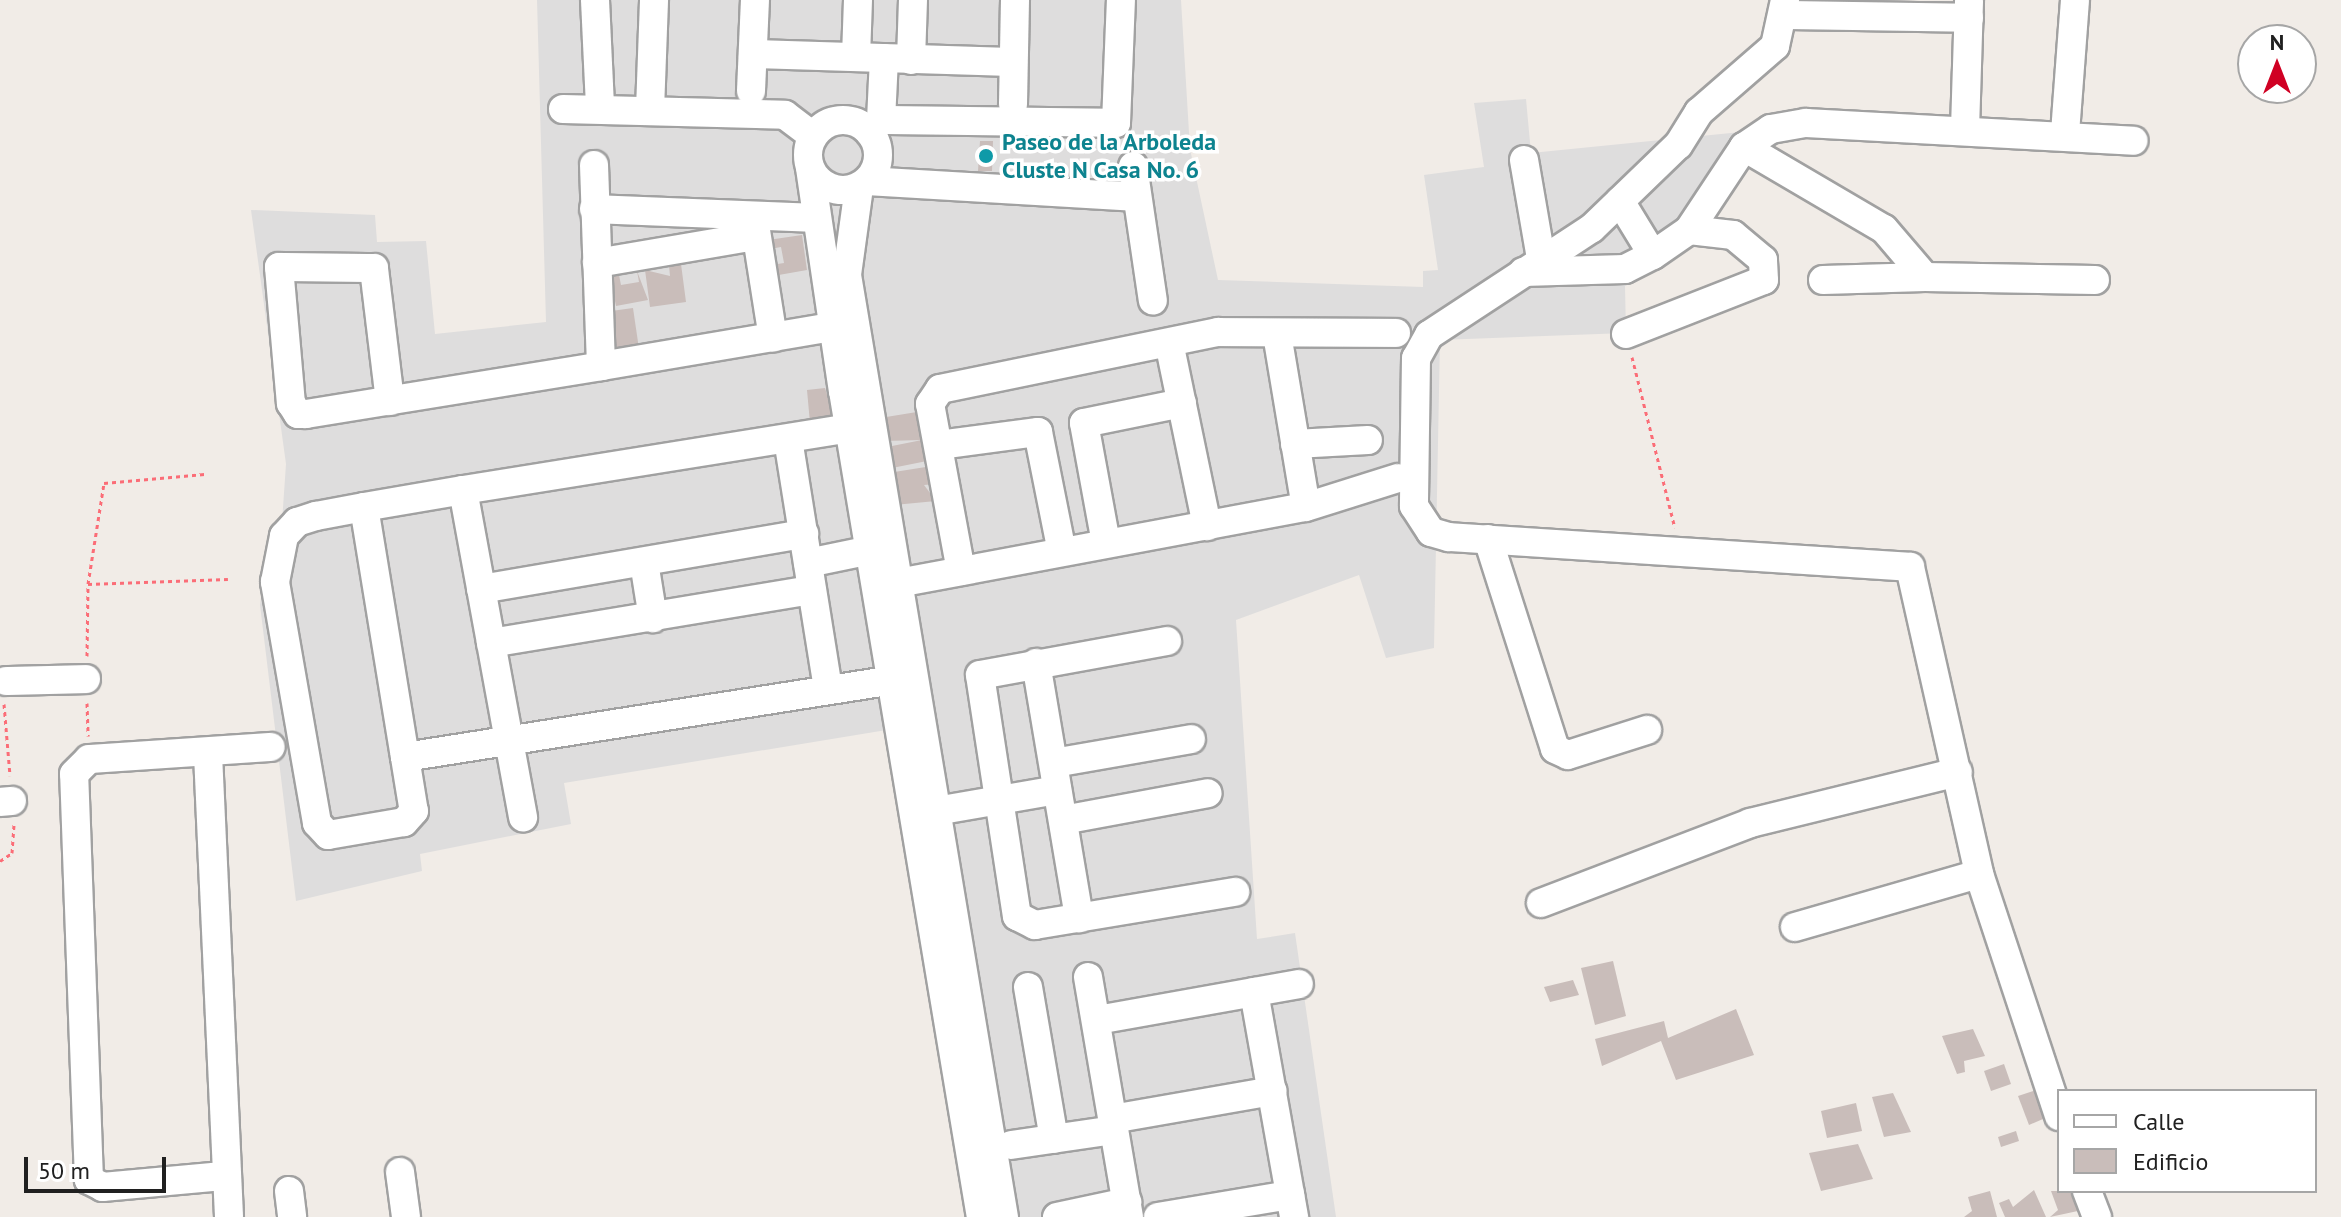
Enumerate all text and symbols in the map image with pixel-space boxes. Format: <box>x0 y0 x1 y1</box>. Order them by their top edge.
north arrow <box>2237 24 2317 104</box>
text: N <box>2270 28 2284 56</box>
place label: Paseo de la Arboleda Cluste N Casa No. 6 <box>1002 128 1217 184</box>
marker: Paseo de la Arboleda Cluste N Casa No. 6 <box>977 147 995 165</box>
legend <box>2057 1089 2317 1193</box>
text: Calle <box>2133 1106 2184 1137</box>
scale bar <box>28 1141 170 1191</box>
text: Edificio <box>2133 1146 2208 1177</box>
text: 50 m <box>38 1155 90 1186</box>

